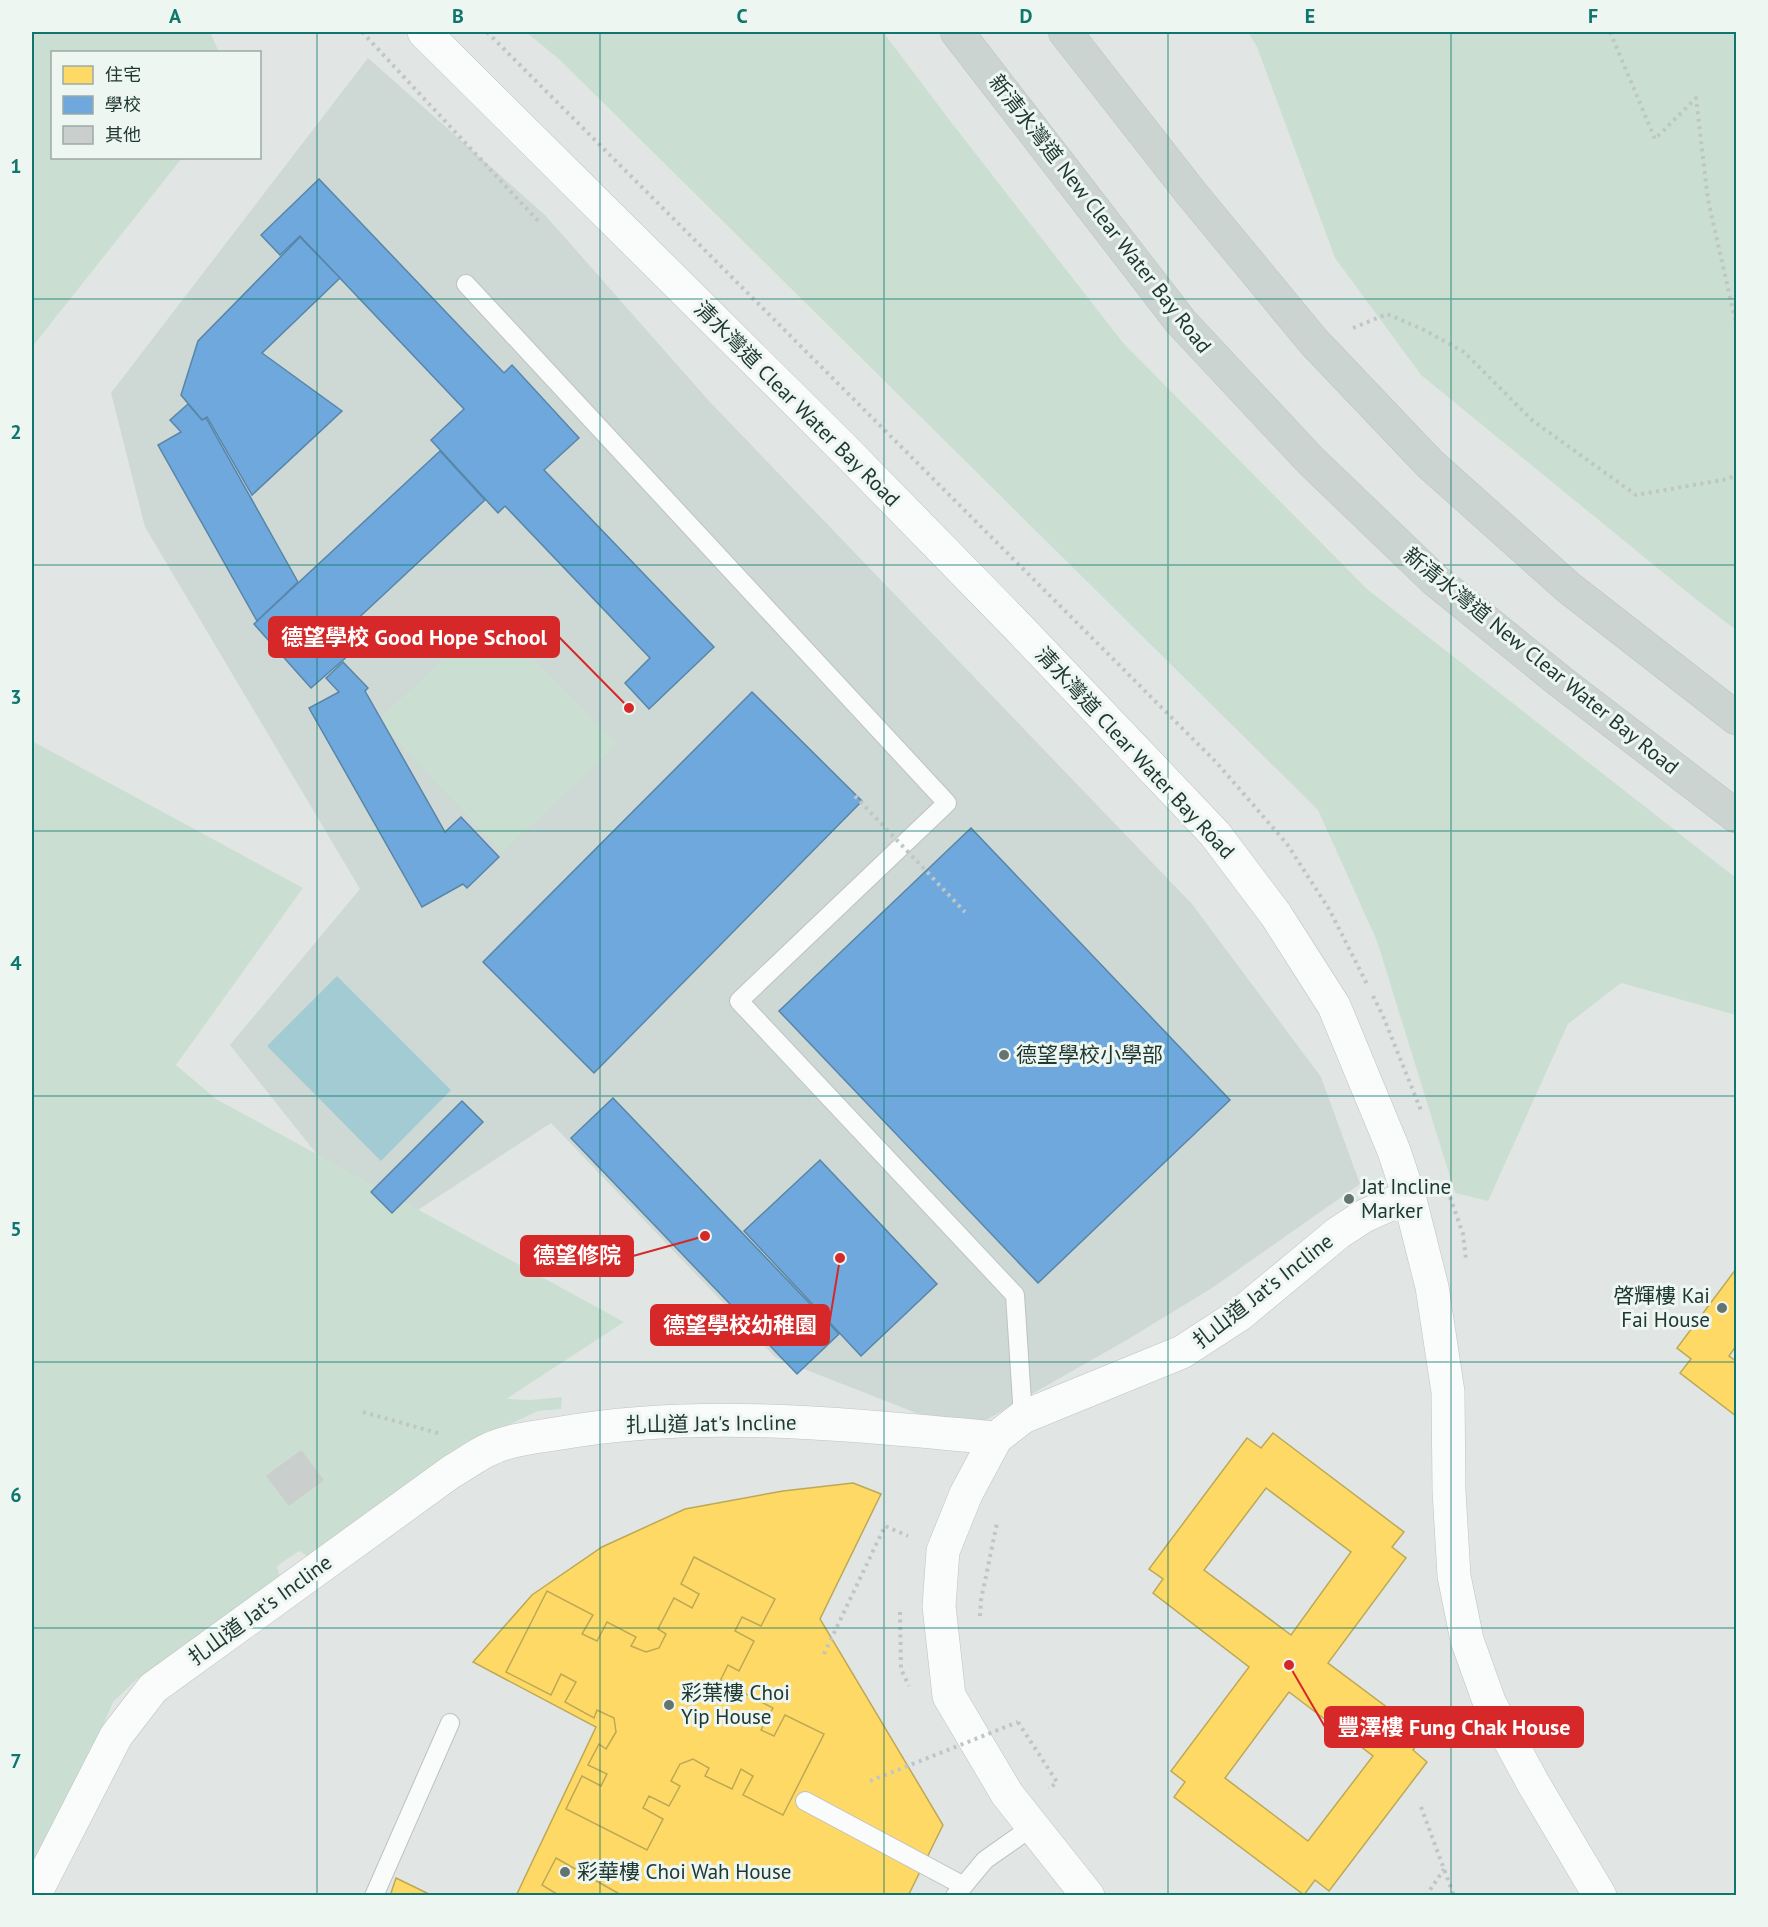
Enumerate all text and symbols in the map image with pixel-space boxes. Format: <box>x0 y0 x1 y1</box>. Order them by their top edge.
text: A <box>169 3 182 29</box>
text: B <box>452 3 464 29</box>
text: C <box>736 3 748 29</box>
text: D <box>1020 3 1033 29</box>
text: E <box>1305 3 1315 29</box>
text: F <box>1588 3 1598 29</box>
legend <box>51 51 261 159</box>
text: 住宅 <box>105 63 141 86</box>
street label: 新清水灣道 New Clear Water Bay Road <box>983 69 1218 358</box>
text: 學校 <box>105 93 141 116</box>
text: 其他 <box>105 123 141 146</box>
text: 1 <box>10 153 22 179</box>
street label: 清水灣道 Clear Water Bay Road <box>689 295 906 512</box>
text: 2 <box>10 419 22 445</box>
street label: 新清水灣道 New Clear Water Bay Road <box>1398 541 1684 780</box>
callout: 德望學校 Good Hope School <box>269 617 559 657</box>
text: 德望學校 Good Hope School <box>281 623 548 651</box>
street label: 清水灣道 Clear Water Bay Road <box>1030 641 1241 864</box>
text: 3 <box>10 684 22 710</box>
text: 4 <box>10 950 22 976</box>
place label: 德望學校小學部 <box>1016 1041 1163 1068</box>
marker: 德望學校小學部 <box>997 1048 1011 1062</box>
place label: Jat Incline Marker <box>1360 1173 1451 1224</box>
marker: Jat Incline Marker <box>1342 1192 1356 1206</box>
text: 5 <box>10 1216 22 1242</box>
street label: 扎山道 Jat's Incline <box>1187 1227 1338 1354</box>
callout: 德望修院 <box>521 1236 633 1276</box>
text: 德望修院 <box>533 1241 621 1269</box>
place label: 啓輝樓 Kai Fai House <box>1613 1282 1710 1333</box>
marker: 啓輝樓 Kai Fai House <box>1715 1301 1729 1315</box>
callout: 德望學校幼稚園 <box>651 1305 829 1345</box>
text: 德望學校幼稚園 <box>663 1311 817 1339</box>
street label: 扎山道 Jat's Incline <box>625 1409 797 1438</box>
text: 6 <box>10 1482 22 1508</box>
street label: 扎山道 Jat's Incline <box>183 1548 337 1671</box>
place label: 彩葉樓 Choi Yip House <box>681 1679 790 1730</box>
marker: 彩葉樓 Choi Yip House <box>662 1698 676 1712</box>
callout: 豐澤樓 Fung Chak House <box>1325 1707 1583 1747</box>
text: 豐澤樓 Fung Chak House <box>1338 1713 1570 1741</box>
text: 7 <box>10 1748 22 1774</box>
place label: 彩華樓 Choi Wah House <box>577 1858 791 1885</box>
marker: 彩華樓 Choi Wah House <box>558 1865 572 1879</box>

